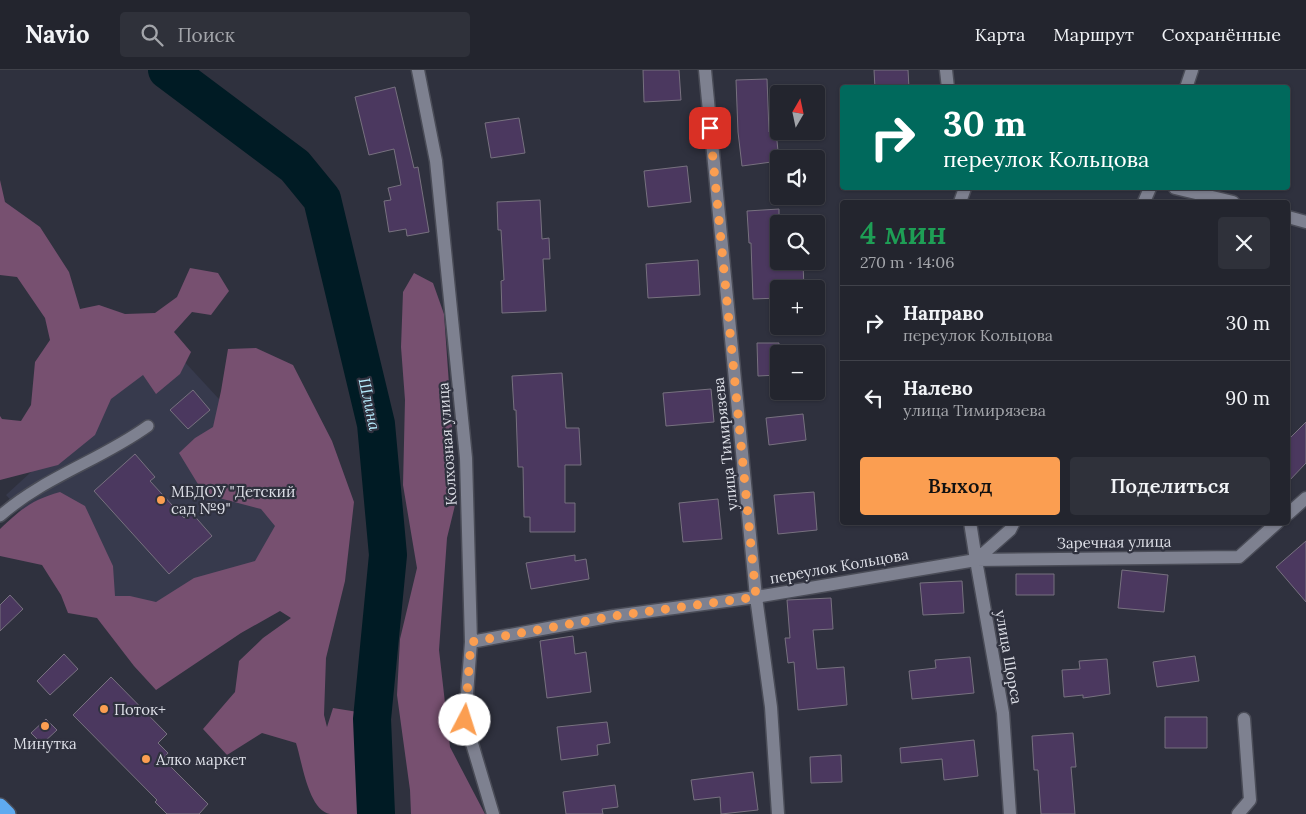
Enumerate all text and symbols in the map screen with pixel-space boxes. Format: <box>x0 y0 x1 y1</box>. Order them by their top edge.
search box <box>120 12 470 57</box>
text: Navio <box>25 19 90 50</box>
icon: search <box>138 21 166 49</box>
text: Поиск <box>178 23 235 47</box>
text: Карта <box>975 23 1025 46</box>
text: Маршрут <box>1053 23 1134 46</box>
text: Сохранённые <box>1162 23 1281 46</box>
north arrow <box>770 85 825 140</box>
map controls <box>770 85 825 400</box>
text: 30 m <box>943 101 1026 146</box>
icon: right <box>860 105 925 170</box>
pin <box>689 107 731 149</box>
icon: arrive <box>696 114 724 142</box>
text: переулок Кольцова <box>943 145 1149 173</box>
button: sound <box>770 150 825 205</box>
text: 4 мин <box>860 214 947 252</box>
button: search <box>770 215 825 270</box>
button: close <box>1218 217 1270 269</box>
text: 270 m · 14:06 <box>860 252 955 272</box>
button: + <box>770 280 825 335</box>
text: Направо <box>903 301 984 325</box>
icon: right <box>860 309 888 337</box>
text: 30 m <box>1226 311 1270 335</box>
text: переулок Кольцова <box>903 325 1053 345</box>
button: − <box>770 345 825 400</box>
water label: Шлина <box>355 376 385 432</box>
street label: улица Тимирязева <box>709 376 741 512</box>
text: Налево <box>903 376 973 400</box>
street label: Колхозная улица <box>433 381 461 506</box>
icon: left <box>860 384 888 412</box>
text: 90 m <box>1225 386 1270 410</box>
text: улица Тимирязева <box>903 400 1046 420</box>
button: Выход <box>860 457 1060 515</box>
button: Поделиться <box>1070 457 1270 515</box>
place label: МБДОУ "Детский сад №9" <box>171 482 295 518</box>
marker: МБДОУ "Детский сад №9" <box>155 494 167 506</box>
street label: Заречная улица <box>1056 531 1172 552</box>
street label: переулок Кольцова <box>768 544 910 588</box>
street label: улица Щорса <box>991 608 1027 706</box>
position arrow <box>438 693 490 745</box>
place label: Поток+ <box>114 700 166 719</box>
marker: Поток+ <box>98 703 110 715</box>
marker: Минутка <box>39 720 51 732</box>
place label: Минутка <box>13 734 77 753</box>
place label: Алко маркет <box>155 750 247 769</box>
marker: Алко маркет <box>140 753 152 765</box>

